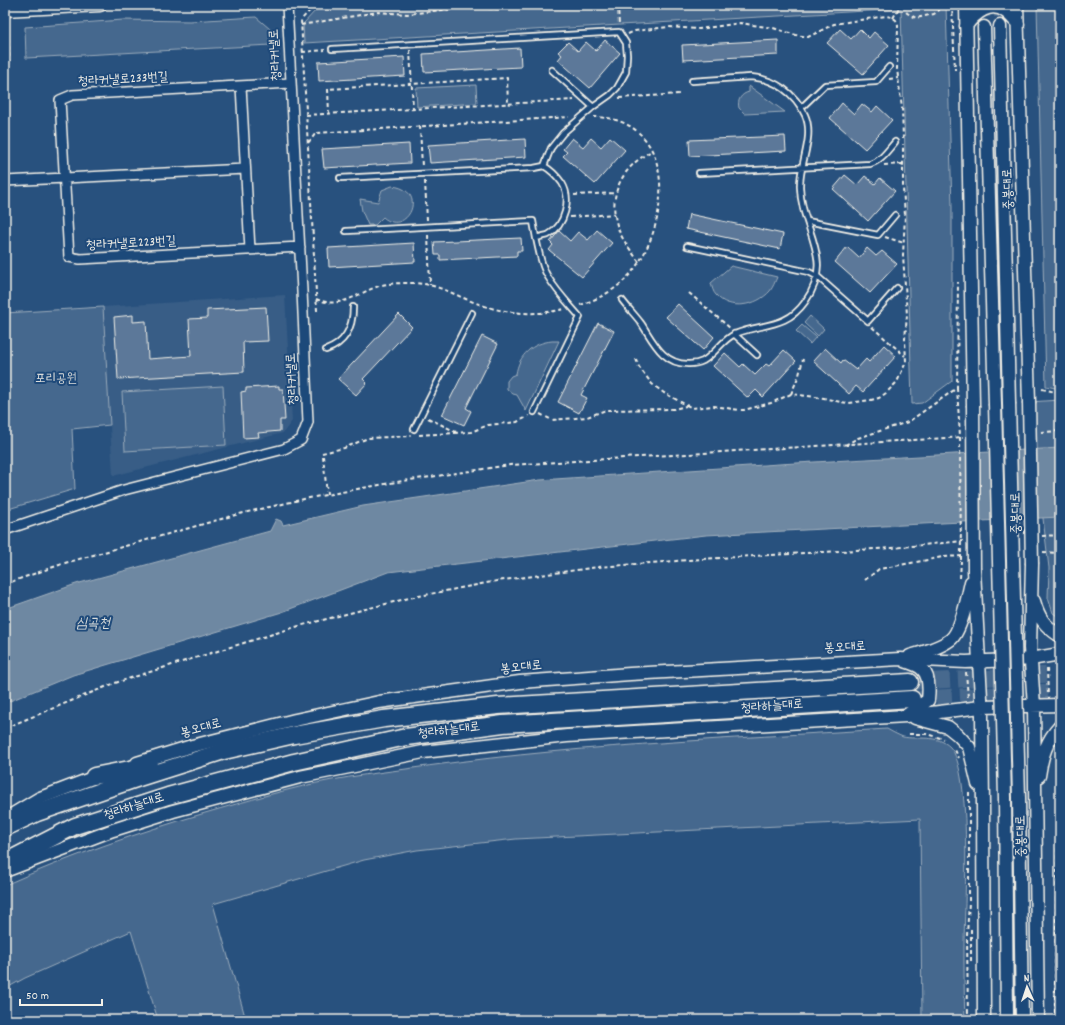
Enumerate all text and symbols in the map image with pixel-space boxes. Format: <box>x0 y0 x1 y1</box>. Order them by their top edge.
street label: 청라커낼로 <box>265 28 287 82</box>
street label: 청라커낼로233번길 <box>77 68 169 92</box>
street label: 중봉대로 <box>999 168 1019 210</box>
street label: 청라커낼로223번길 <box>85 232 177 256</box>
street label: 청라커낼로 <box>282 352 304 406</box>
park label: 포리공원 <box>35 370 77 389</box>
street label: 중봉대로 <box>1007 492 1027 534</box>
water label: 심곡천 <box>76 614 112 634</box>
street label: 봉오대로 <box>824 637 866 659</box>
street label: 봉오대로 <box>499 656 543 680</box>
street label: 청라하늘대로 <box>740 695 804 719</box>
street label: 봉오대로 <box>178 714 224 744</box>
street label: 청라하늘대로 <box>417 718 481 744</box>
street label: 청라하늘대로 <box>101 788 167 826</box>
street label: 중봉대로 <box>1012 815 1032 857</box>
north arrow <box>1007 967 1047 1007</box>
text: N <box>1023 971 1030 987</box>
scale bar <box>20 981 102 1007</box>
text: 50 m <box>26 988 49 1005</box>

